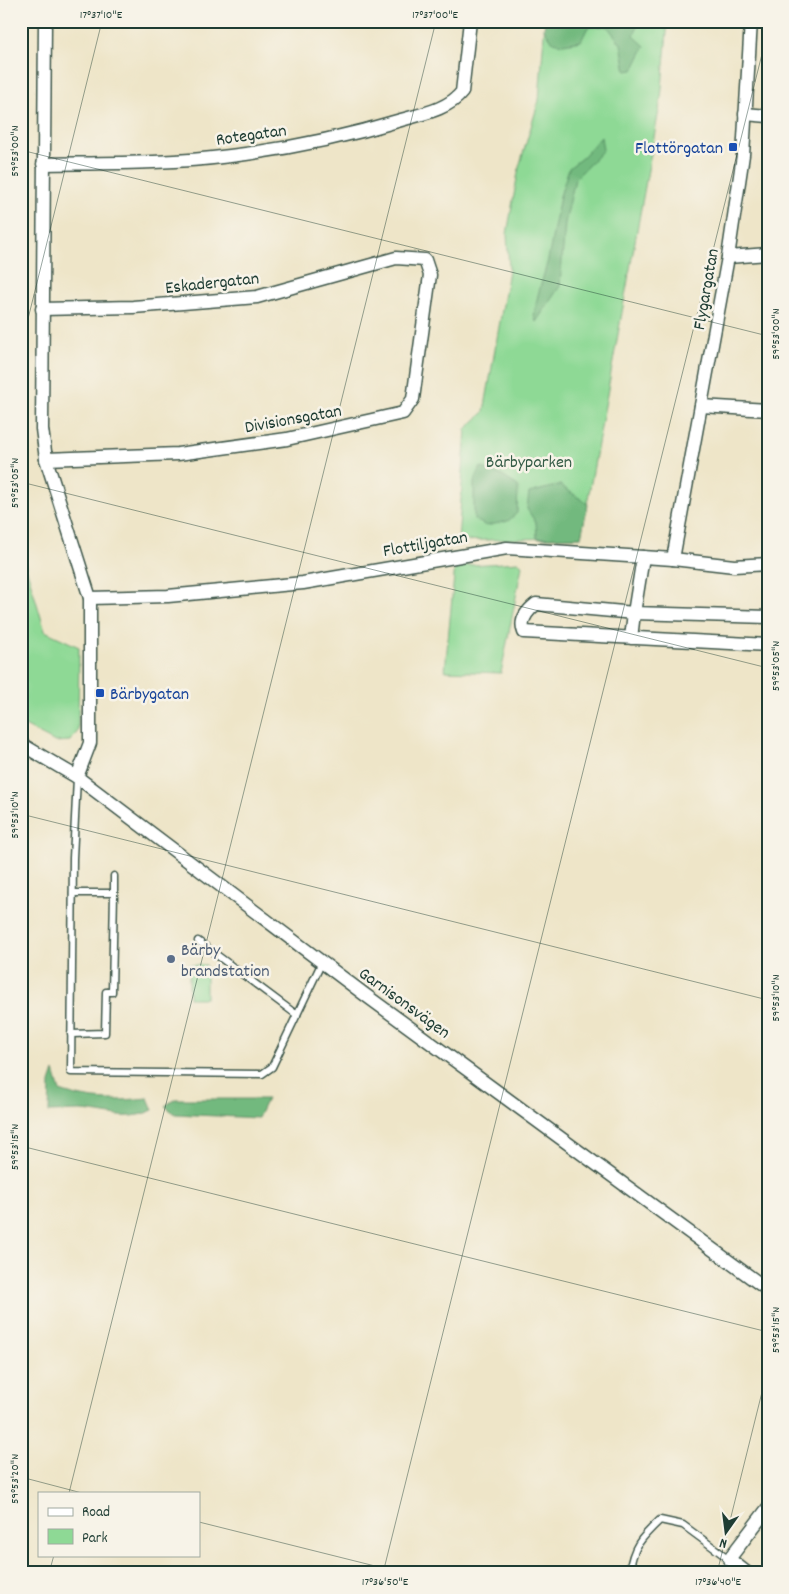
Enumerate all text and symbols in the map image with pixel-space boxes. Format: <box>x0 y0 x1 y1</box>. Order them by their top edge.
text: 17°37'10"E <box>80 7 123 24</box>
text: 17°37'00"E <box>412 7 459 24</box>
street label: Rotegatan <box>214 119 288 154</box>
text: 59°53'00"N <box>7 125 24 177</box>
place label: Flottörgatan <box>635 137 723 162</box>
marker: Flottörgatan <box>727 141 739 153</box>
street label: Flygargatan <box>688 247 727 332</box>
street label: Eskadergatan <box>164 267 260 302</box>
text: 59°53'00"N <box>768 308 785 360</box>
street label: Divisionsgatan <box>243 400 344 441</box>
park label: Bärbyparken <box>486 451 572 476</box>
text: 59°53'05"N <box>7 458 24 508</box>
street label: Flottiljgatan <box>381 526 470 565</box>
text: 59°53'05"N <box>768 641 785 691</box>
place label: Bärbygatan <box>110 683 189 708</box>
marker: Bärbygatan <box>94 687 106 699</box>
text: 59°53'10"N <box>7 791 24 839</box>
place label: Bärby brandstation <box>181 939 270 985</box>
marker: Bärby brandstation <box>165 953 177 965</box>
street label: Garnisonsvägen <box>353 962 455 1046</box>
text: 59°53'10"N <box>768 974 785 1022</box>
text: 59°53'15"N <box>7 1124 24 1170</box>
text: 59°53'15"N <box>768 1307 785 1353</box>
text: 59°53'20"N <box>7 1454 24 1504</box>
legend <box>38 1492 200 1556</box>
text: Road <box>82 1502 110 1524</box>
north arrow <box>702 1506 752 1556</box>
text: Park <box>82 1528 108 1550</box>
text: N <box>717 1532 729 1553</box>
text: 17°36'50"E <box>362 1574 409 1591</box>
text: 17°36'40"E <box>695 1574 741 1591</box>

